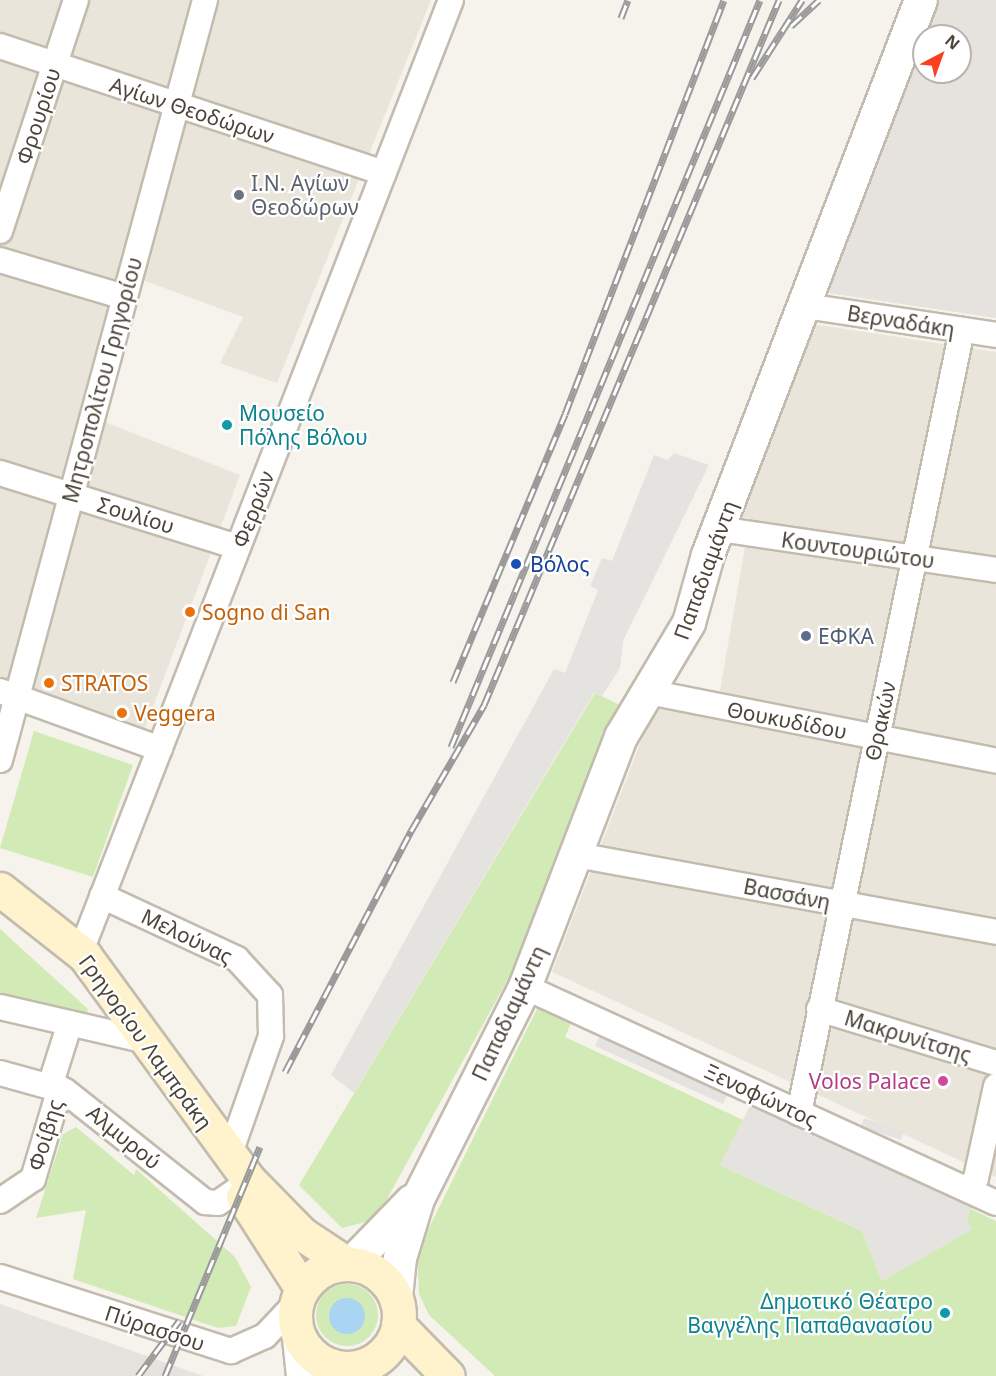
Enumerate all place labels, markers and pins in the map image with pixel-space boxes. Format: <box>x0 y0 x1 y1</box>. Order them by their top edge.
place label: Ι.Ν. Αγίων Θεοδώρων <box>251 170 359 220</box>
marker: Ι.Ν. Αγίων Θεοδώρων <box>232 188 246 202</box>
place label: Μουσείο Πόλης Βόλου <box>239 400 368 450</box>
marker: Μουσείο Πόλης Βόλου <box>220 418 234 432</box>
place label: Βόλος <box>530 551 590 577</box>
marker: Βόλος <box>507 555 525 573</box>
place label: Sogno di San <box>202 599 330 625</box>
marker: Sogno di San <box>183 605 197 619</box>
place label: ΕΦΚΑ <box>818 623 874 649</box>
marker: ΕΦΚΑ <box>799 629 813 643</box>
place label: STRATOS <box>61 670 148 696</box>
marker: STRATOS <box>42 676 56 690</box>
place label: Veggera <box>134 700 216 726</box>
marker: Veggera <box>115 706 129 720</box>
place label: Volos Palace <box>809 1068 931 1094</box>
marker: Volos Palace <box>936 1074 950 1088</box>
place label: Δημοτικό Θέατρο Βαγγέλης Παπαθανασίου <box>687 1288 933 1338</box>
marker: Δημοτικό Θέατρο Βαγγέλης Παπαθανασίου <box>938 1306 952 1320</box>

